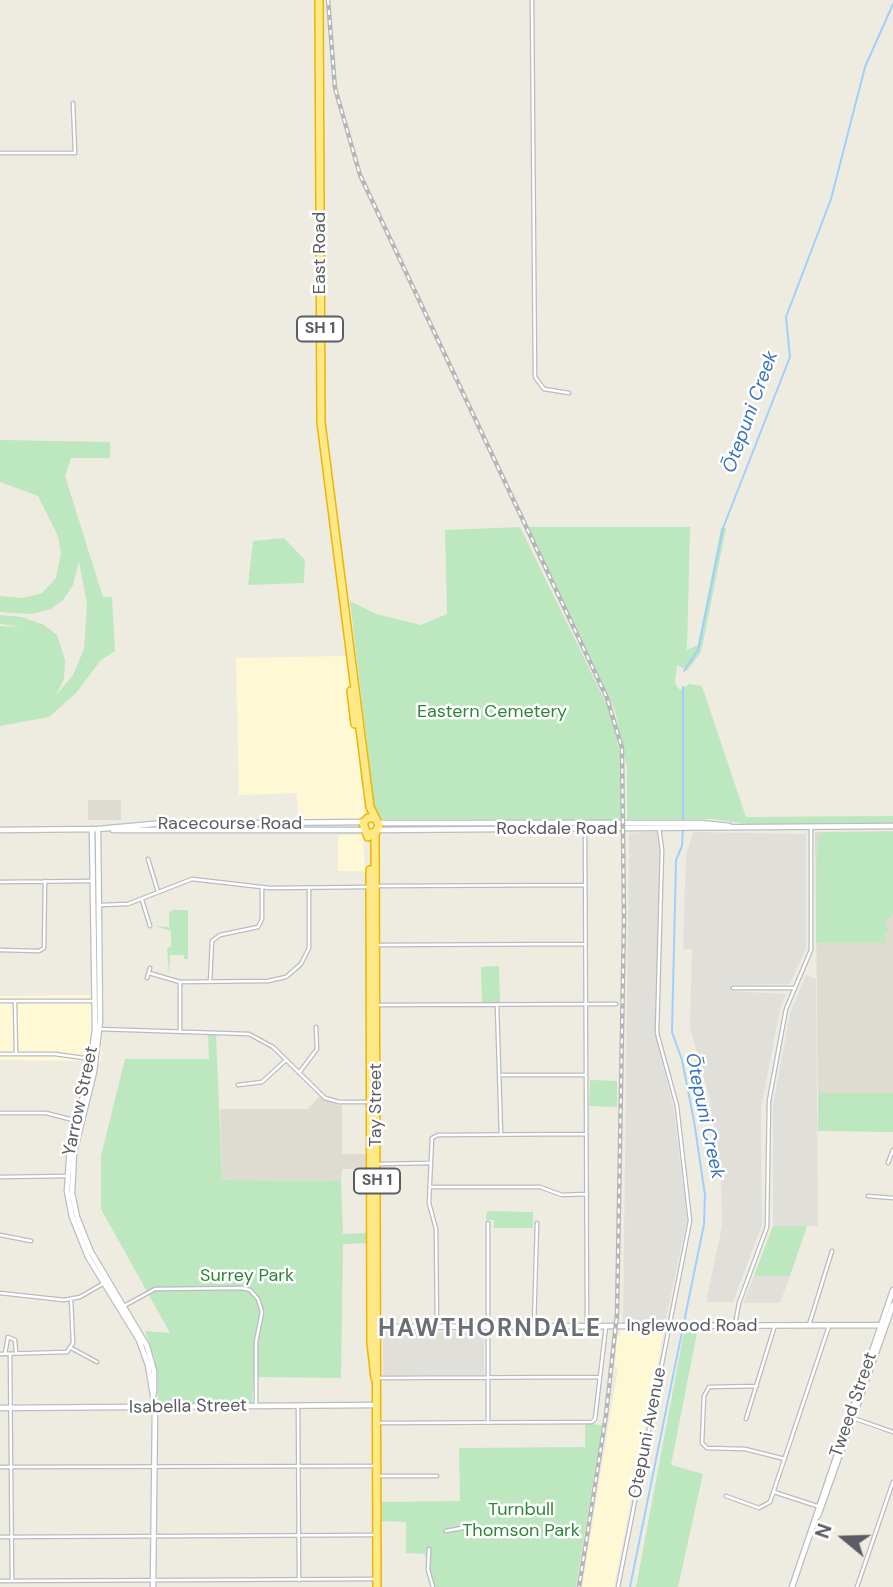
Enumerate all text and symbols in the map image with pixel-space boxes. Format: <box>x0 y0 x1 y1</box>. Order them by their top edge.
street label: East Road <box>309 212 331 294</box>
road number: SH 1 <box>297 316 343 342</box>
water label: Ōtepuni Creek <box>718 348 784 476</box>
park label: Eastern Cemetery <box>417 701 567 723</box>
street label: Racecourse Road <box>158 813 302 835</box>
street label: Rockdale Road <box>496 818 618 840</box>
street label: Yarrow Street <box>59 1044 103 1158</box>
water label: Ōtepuni Creek <box>680 1051 728 1181</box>
street label: Tay Street <box>365 1063 387 1147</box>
road number: SH 1 <box>354 1168 400 1194</box>
park label: Surrey Park <box>200 1265 294 1287</box>
street label: Inglewood Road <box>626 1315 758 1337</box>
district label: HAWTHORNDALE <box>379 1316 601 1344</box>
street label: Tweed Street <box>826 1349 882 1461</box>
street label: Otepuni Avenue <box>625 1366 671 1500</box>
street label: Isabella Street <box>129 1395 247 1419</box>
park label: Turnbull Thomson Park <box>462 1499 580 1542</box>
north arrow <box>809 1503 879 1573</box>
text: N <box>810 1520 838 1542</box>

